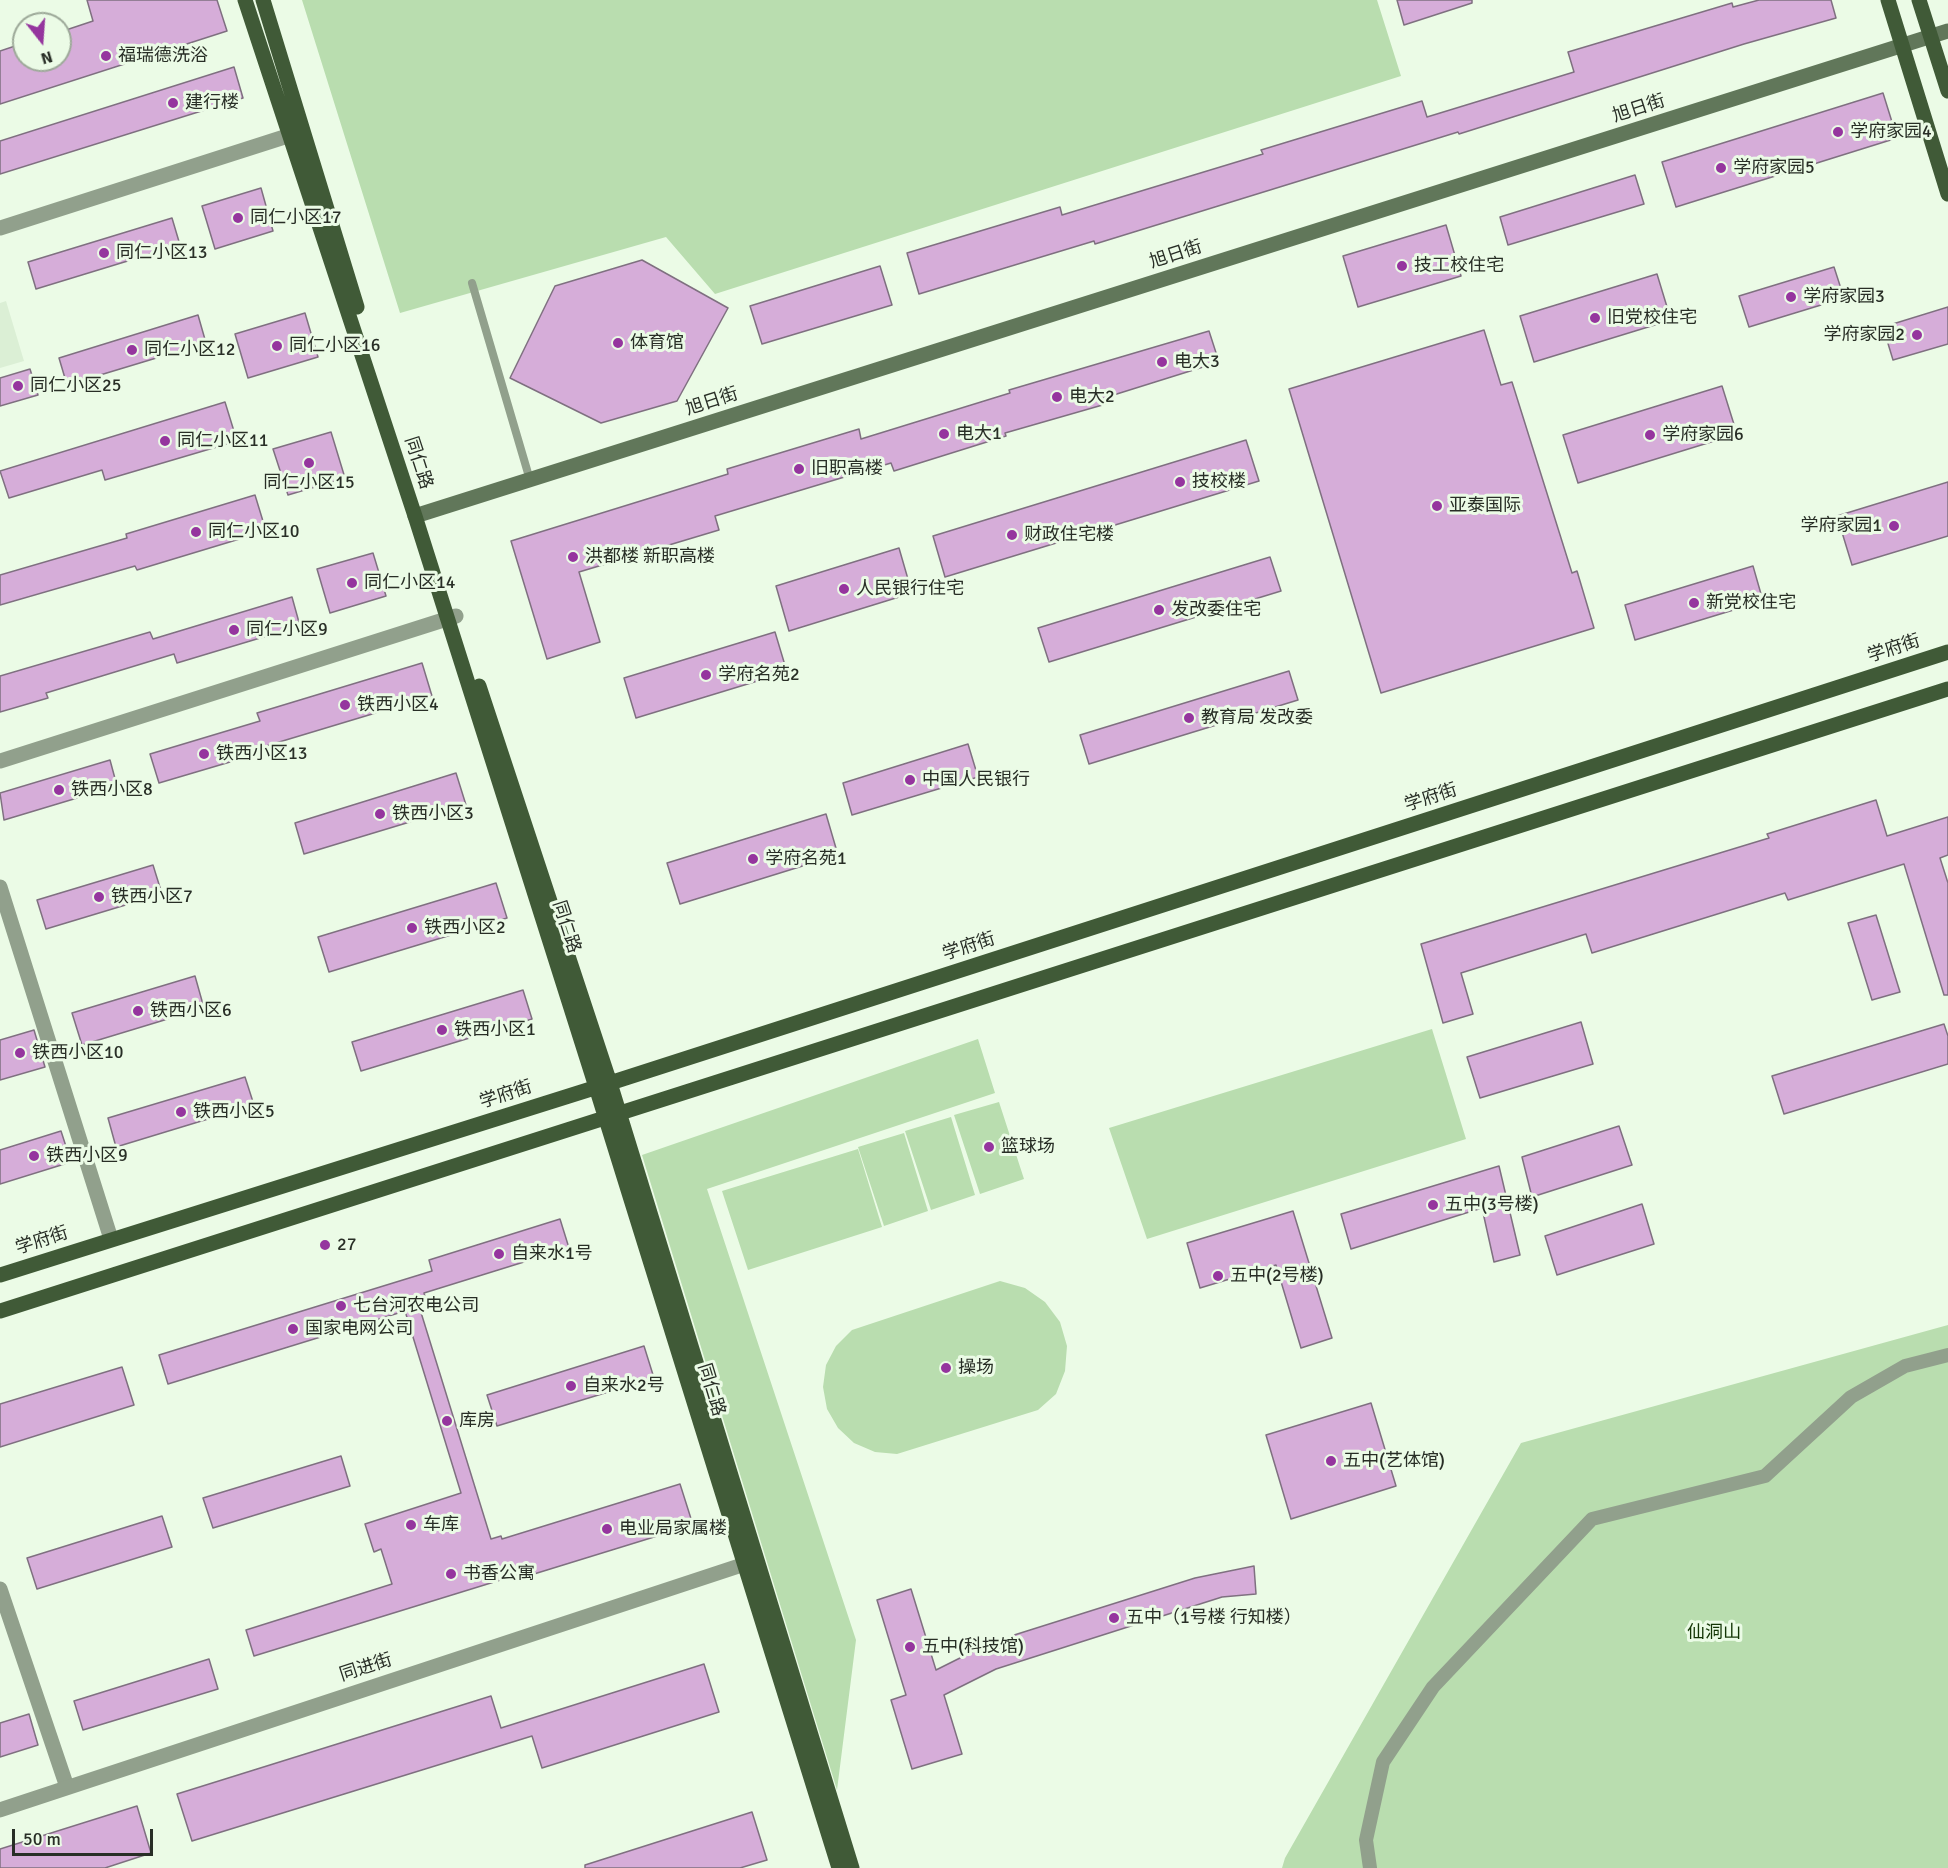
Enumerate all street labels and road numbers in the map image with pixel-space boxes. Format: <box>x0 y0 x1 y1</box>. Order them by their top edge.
street label: 旭日街 <box>1610 90 1668 128</box>
street label: 旭日街 <box>1147 236 1205 274</box>
street label: 旭日街 <box>683 383 741 421</box>
street label: 同仁路 <box>399 434 437 492</box>
street label: 学府街 <box>1865 630 1923 668</box>
street label: 学府街 <box>1402 779 1460 817</box>
street label: 同仁路 <box>547 898 585 956</box>
street label: 学府街 <box>940 928 998 966</box>
street label: 学府街 <box>477 1076 535 1114</box>
street label: 学府街 <box>13 1222 71 1260</box>
street label: 同仁路 <box>693 1361 729 1419</box>
street label: 同进街 <box>337 1649 395 1687</box>

